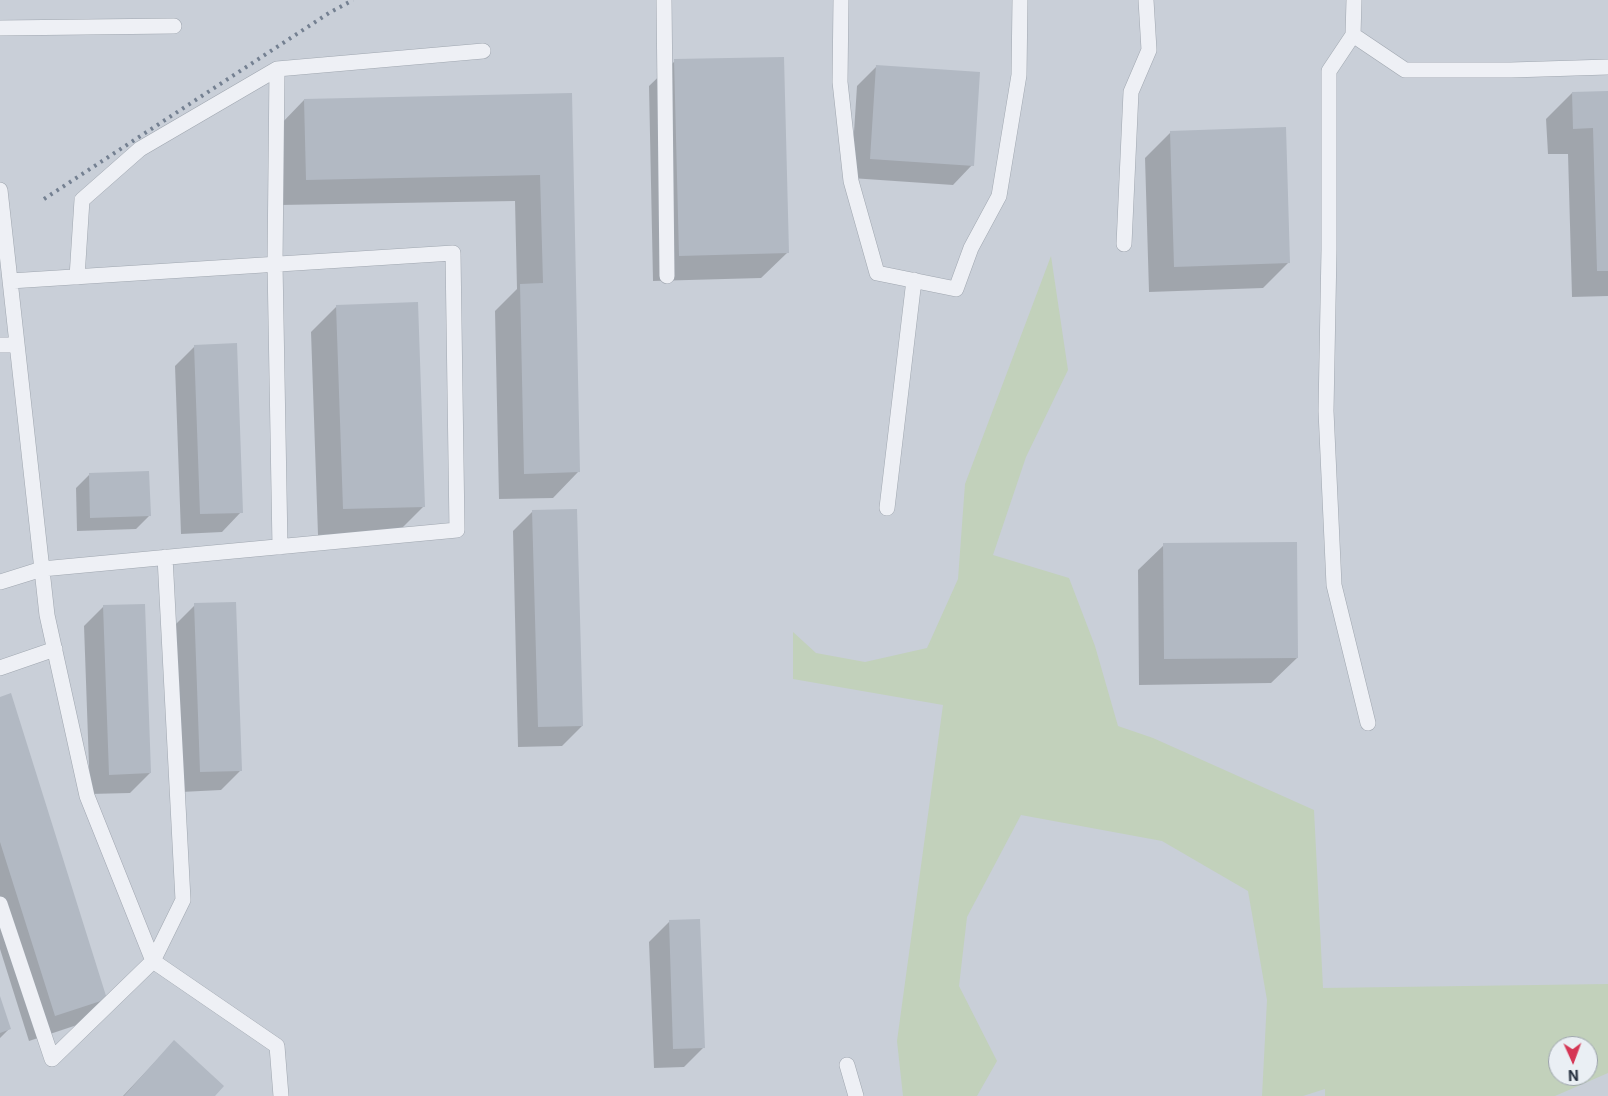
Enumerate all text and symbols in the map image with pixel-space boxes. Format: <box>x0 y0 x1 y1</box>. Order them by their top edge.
north arrow <box>1548 1036 1598 1086</box>
text: N <box>1568 1067 1579 1084</box>

